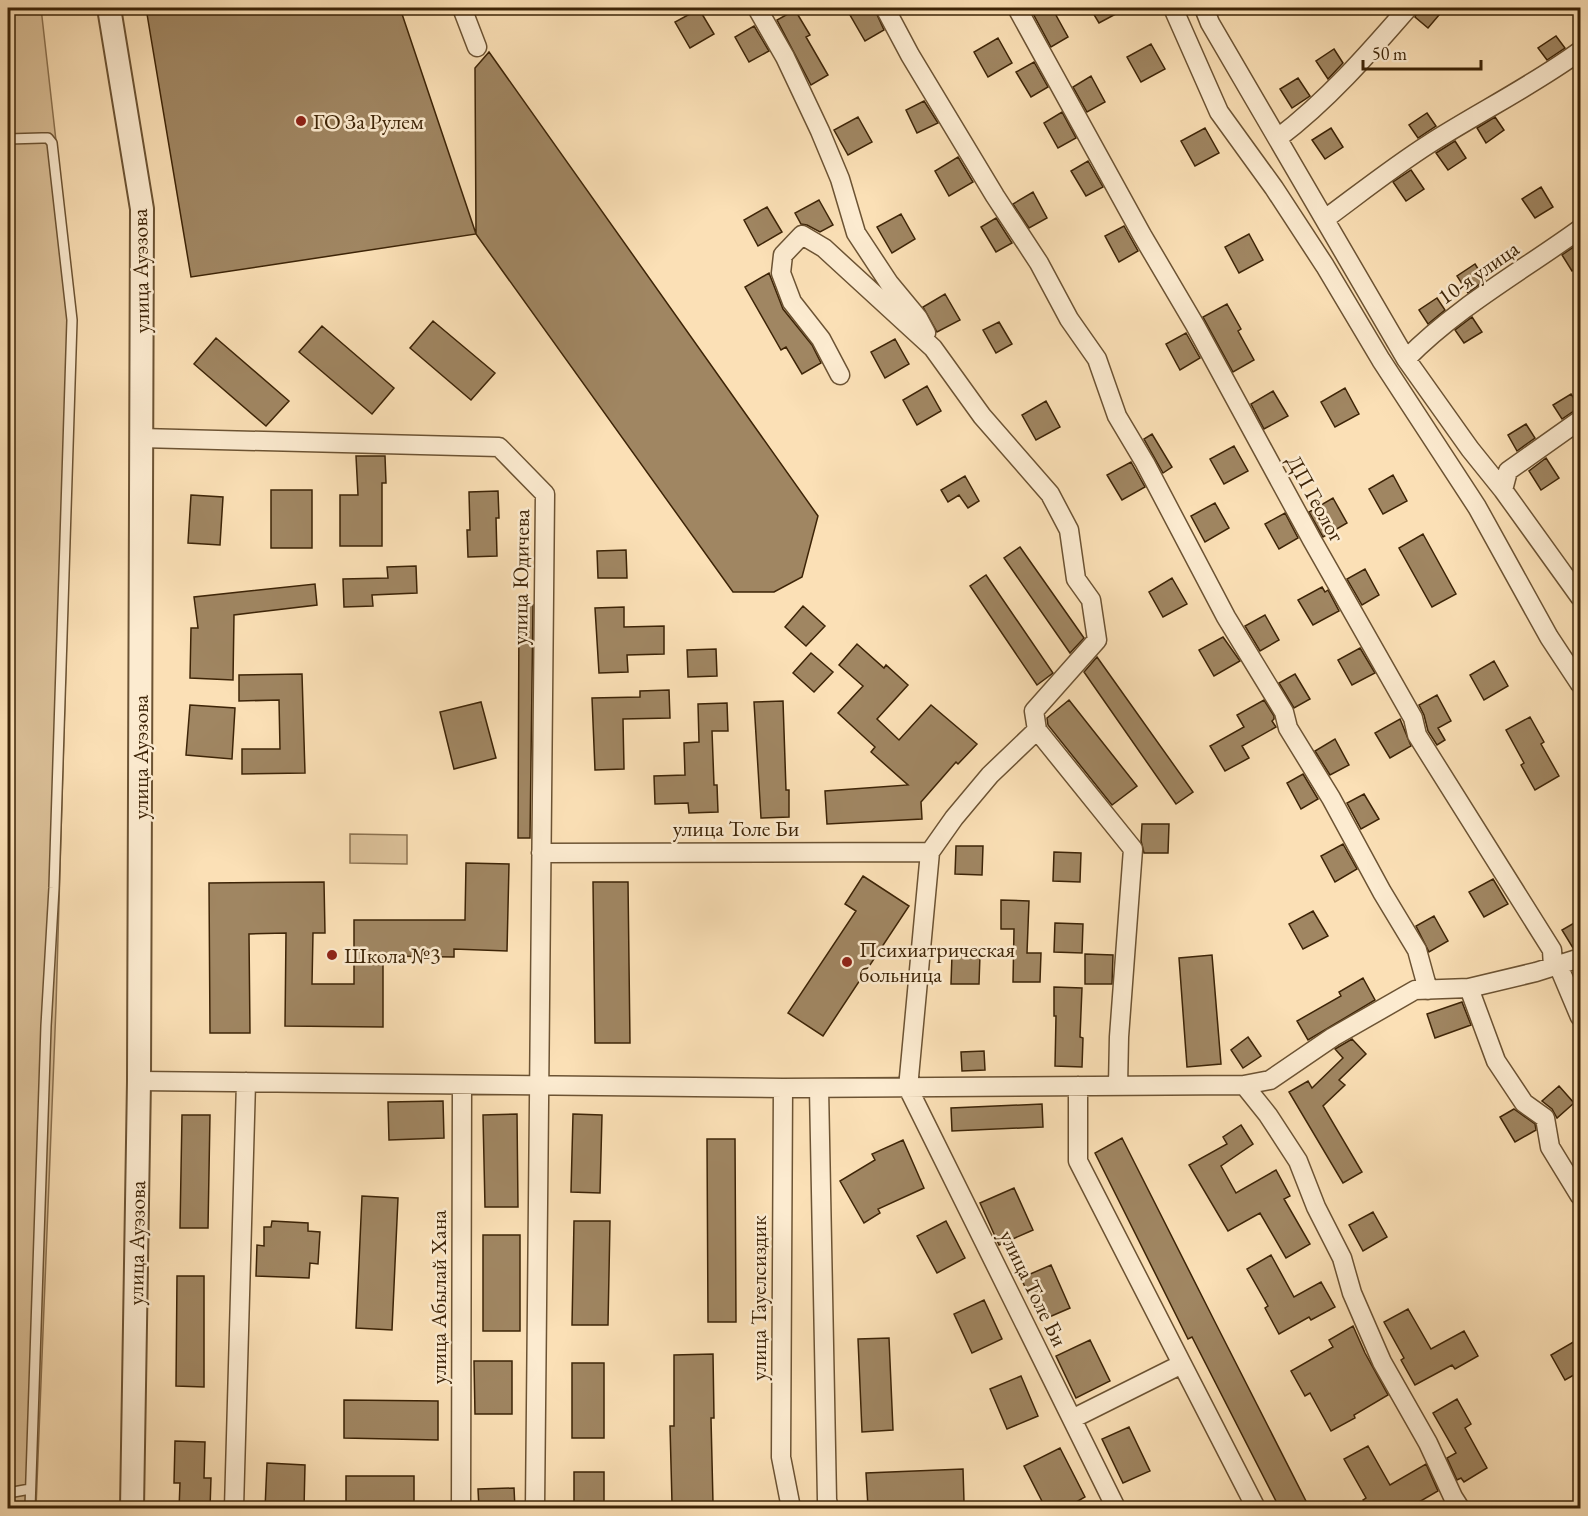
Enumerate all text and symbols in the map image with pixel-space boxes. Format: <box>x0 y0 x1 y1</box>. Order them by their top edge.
scale bar <box>1363 33 1482 71</box>
text: 50 m <box>1372 42 1407 65</box>
place label: ГО За Рулем <box>313 107 424 136</box>
marker: ГО За Рулем <box>294 114 308 128</box>
street label: улица Ауэзова <box>125 208 156 334</box>
street label: 10-я улица <box>1432 234 1525 311</box>
street label: ДП Геолог <box>1280 449 1351 547</box>
street label: улица Юдичева <box>505 509 536 645</box>
street label: улица Ауэзова <box>126 694 155 819</box>
street label: улица Толе Би <box>673 814 800 843</box>
place label: Психиатрическая больница <box>859 935 1015 989</box>
place label: Школа №3 <box>344 941 441 970</box>
marker: Школа №3 <box>325 948 339 962</box>
marker: Психиатрическая больница <box>840 955 854 969</box>
street label: улица Ауэзова <box>121 1180 152 1306</box>
street label: улица Абылай Хана <box>424 1210 453 1384</box>
street label: улица Тауелсиздик <box>744 1215 773 1381</box>
street label: улица Толе Би <box>993 1225 1075 1352</box>

